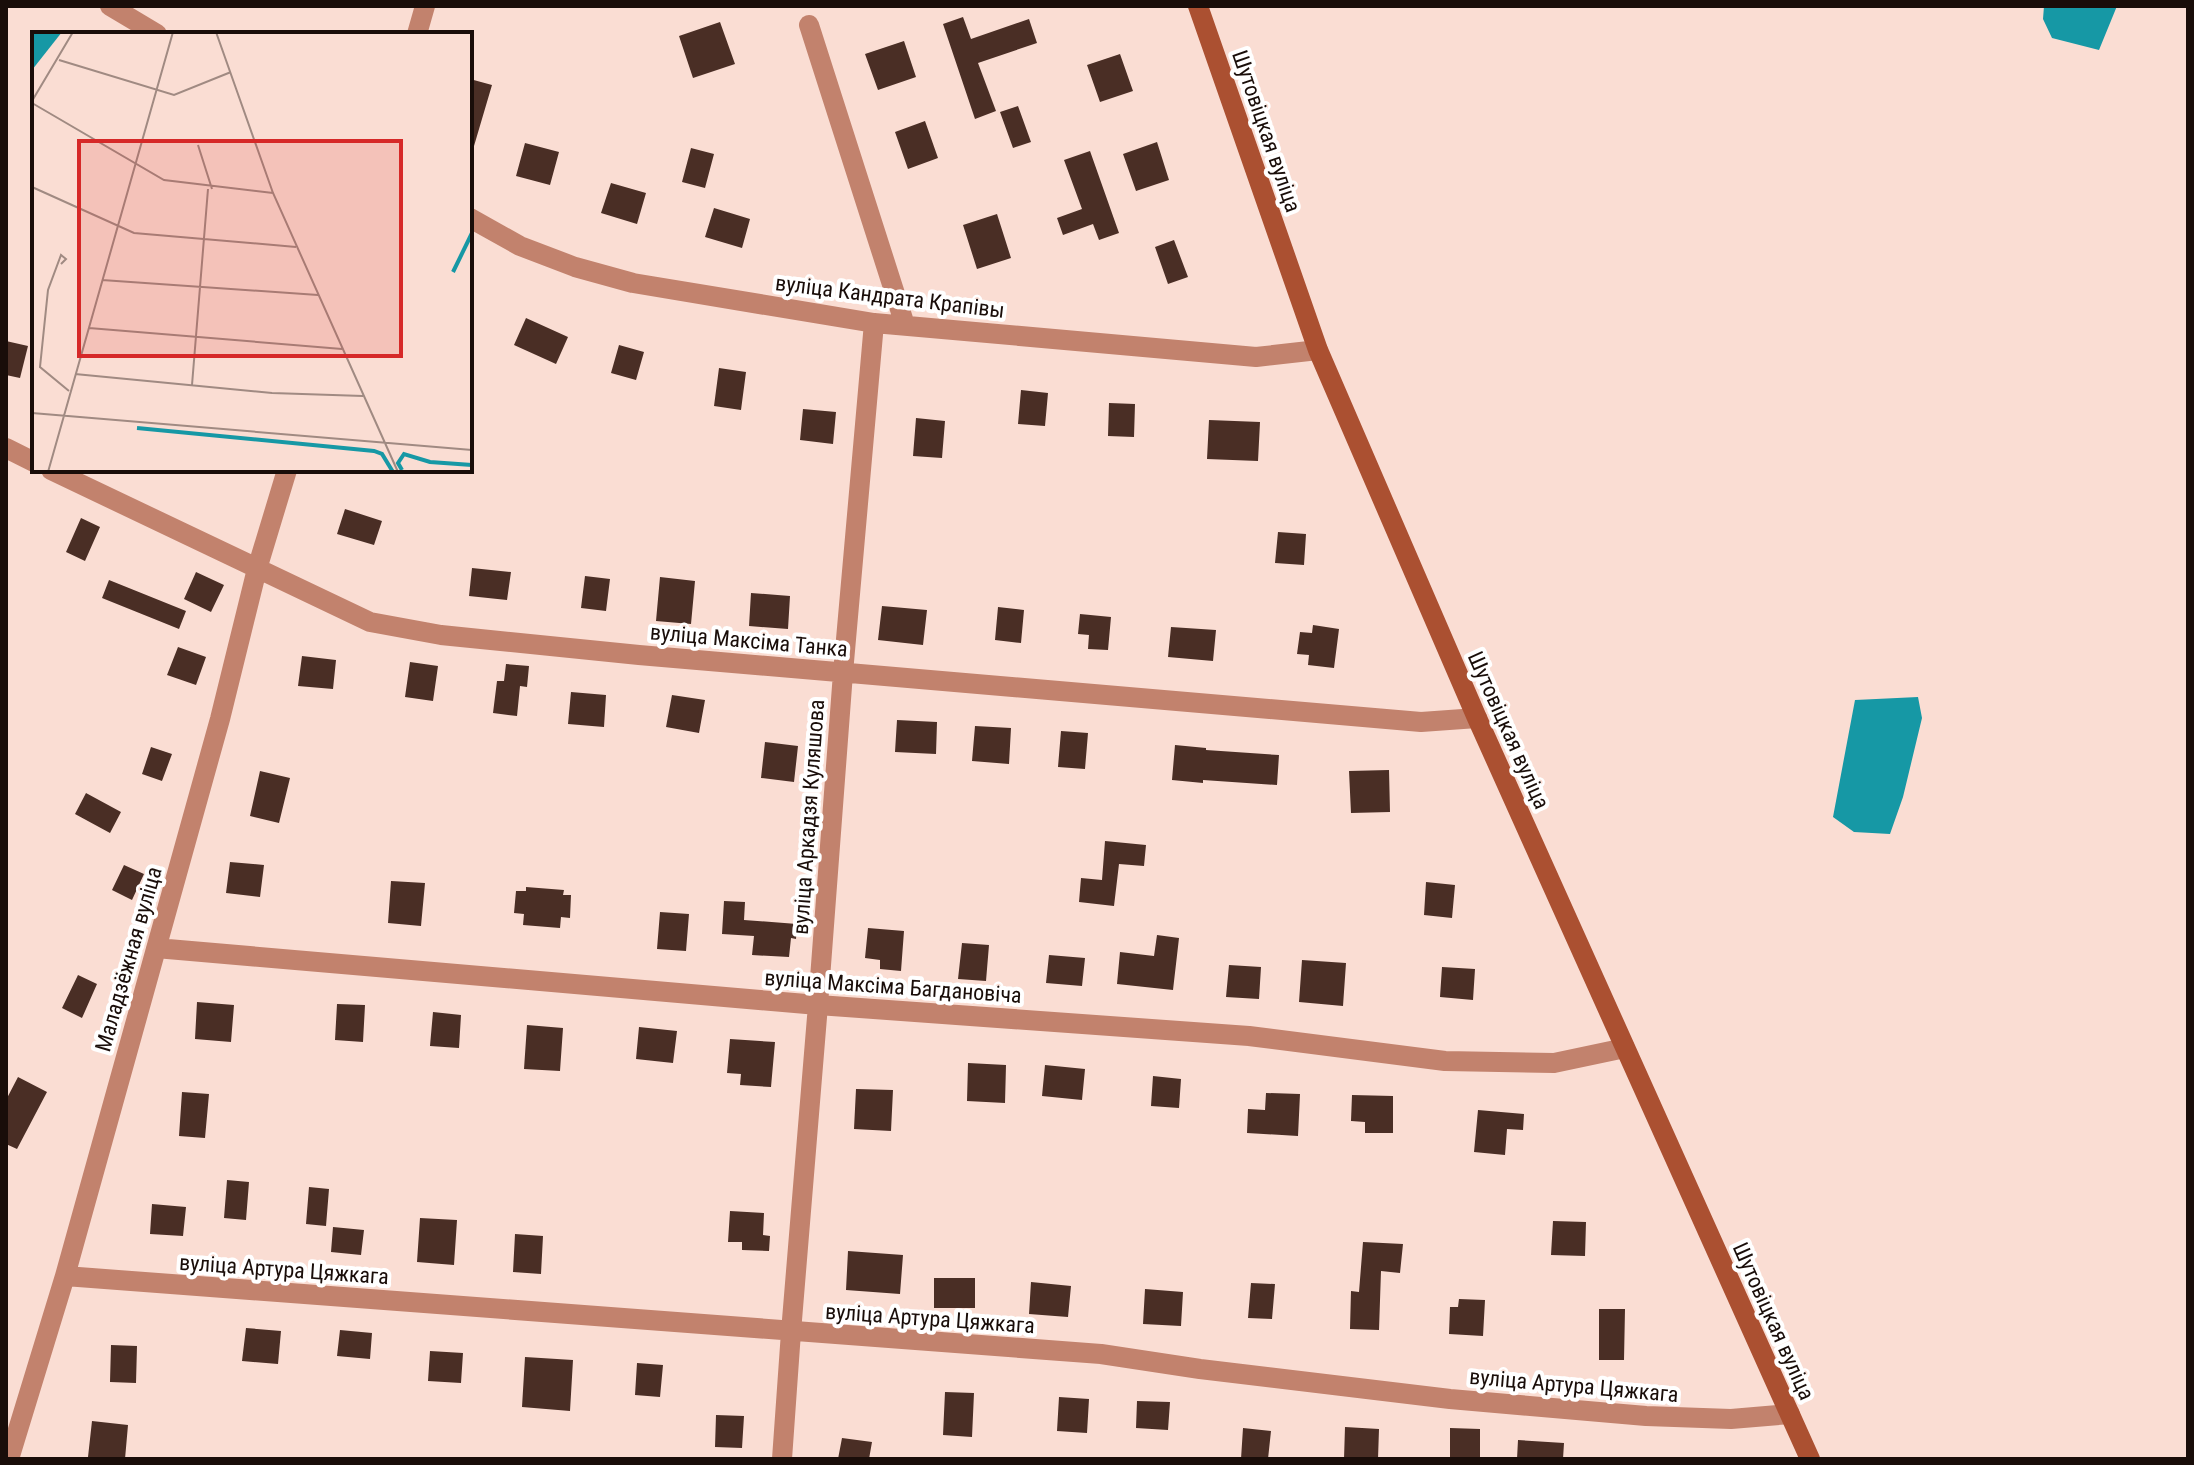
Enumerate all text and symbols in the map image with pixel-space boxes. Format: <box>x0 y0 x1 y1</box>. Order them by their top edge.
inset map <box>32 32 472 472</box>
street label: Шутовіцкая вуліца <box>1227 47 1306 215</box>
street label: вуліца Кандрата Крапівы <box>774 270 1006 323</box>
street label: вуліца Максіма Танка <box>649 619 849 662</box>
street label: Шутовіцкая вуліца <box>1463 648 1554 813</box>
street label: вуліца Аркадзя Куляшова <box>788 699 829 935</box>
street label: Маладзёжная вуліца <box>90 864 167 1054</box>
street label: вуліца Максіма Багдановіча <box>764 965 1022 1008</box>
street label: Шутовіцкая вуліца <box>1728 1239 1819 1404</box>
street label: вуліца Артура Цяжкага <box>178 1250 390 1289</box>
street label: вуліца Артура Цяжкага <box>824 1299 1036 1338</box>
street label: вуліца Артура Цяжкага <box>1468 1364 1680 1407</box>

